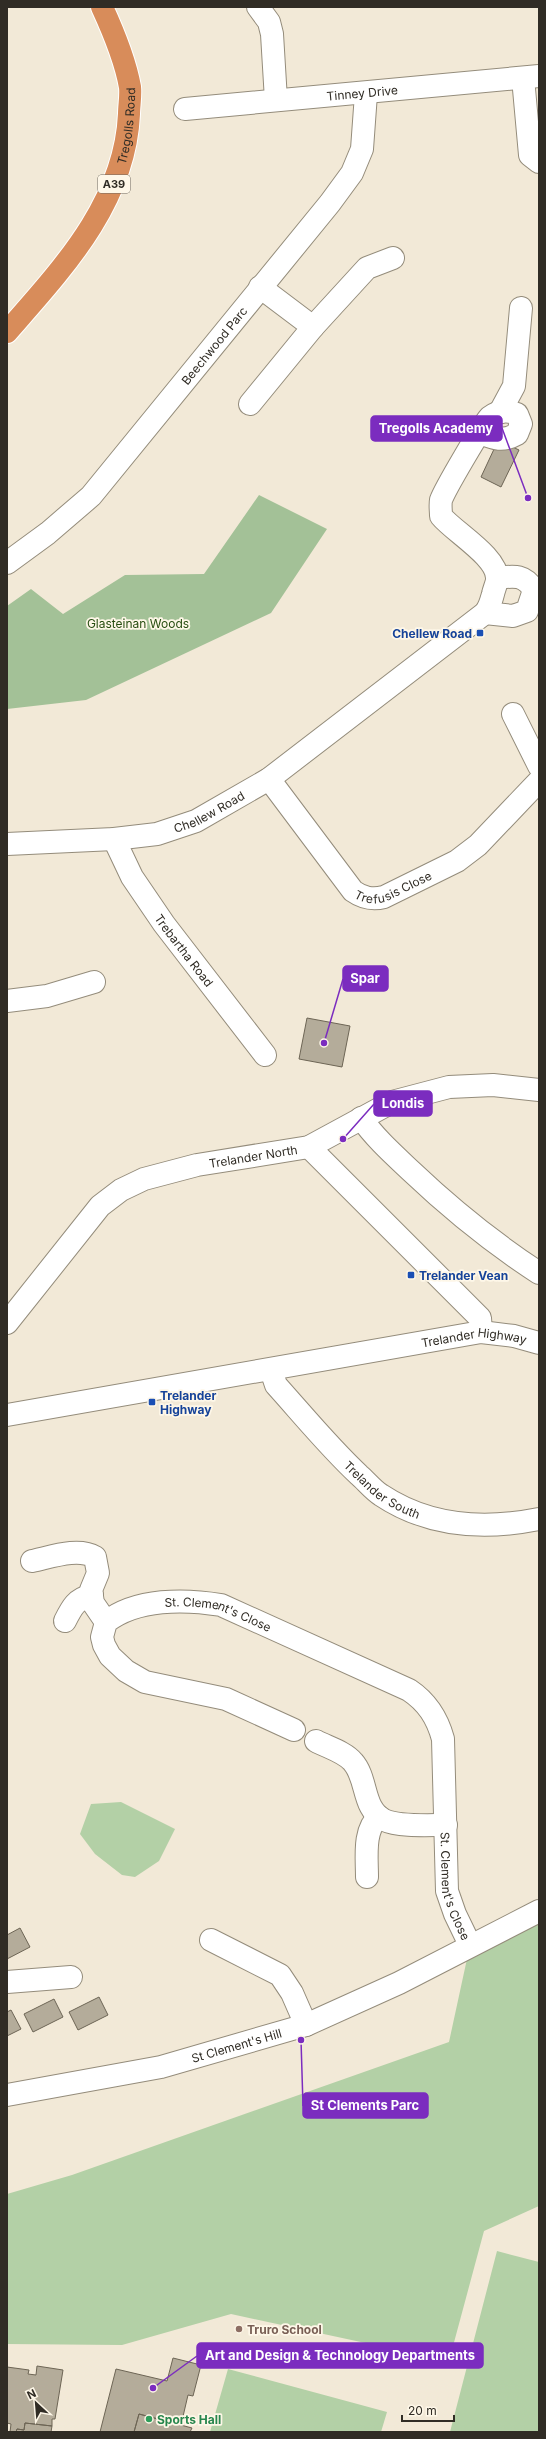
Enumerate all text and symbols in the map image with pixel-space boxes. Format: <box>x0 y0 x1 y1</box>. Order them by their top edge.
street label: Tinney Drive <box>326 82 399 103</box>
street label: Tregolls Road <box>113 87 138 166</box>
road number: A39 <box>98 175 130 193</box>
street label: Beechwood Parc <box>178 303 250 387</box>
callout: Tregolls Academy <box>371 416 502 441</box>
text: Tregolls Academy <box>379 420 493 436</box>
park label: Glasteinan Woods <box>87 616 189 631</box>
place label: Chellew Road <box>392 626 472 641</box>
marker: Chellew Road <box>475 628 485 638</box>
street label: Chellew Road <box>171 787 247 835</box>
street label: Trefusis Close <box>352 867 434 906</box>
street label: Trebartha Road <box>152 911 217 989</box>
callout: Spar <box>343 966 388 991</box>
text: Spar <box>350 970 381 986</box>
callout: Londis <box>374 1091 432 1116</box>
text: Londis <box>382 1095 424 1111</box>
street label: Trelander North <box>208 1141 298 1170</box>
place label: Trelander Vean <box>419 1268 508 1283</box>
marker: Trelander Vean <box>406 1270 416 1280</box>
street label: Trelander Highway <box>420 1324 529 1350</box>
place label: Trelander Highway <box>160 1388 216 1417</box>
marker: Trelander Highway <box>147 1397 157 1407</box>
street label: Trelander South <box>341 1457 422 1521</box>
street label: St. Clement's Close <box>164 1594 274 1634</box>
street label: St. Clement's Close <box>438 1832 474 1942</box>
street label: St Clement's Hill <box>190 2025 283 2065</box>
callout: St Clements Parc <box>303 2093 428 2118</box>
text: St Clements Parc <box>311 2097 420 2113</box>
place label: Truro School <box>247 2322 322 2337</box>
marker: Truro School <box>234 2324 244 2334</box>
callout: Art and Design & Technology Departments <box>197 2343 483 2368</box>
text: Art and Design & Technology Departments <box>205 2347 475 2363</box>
north arrow <box>16 2383 56 2423</box>
text: N <box>25 2386 38 2402</box>
scale bar <box>402 2397 454 2423</box>
text: 20 m <box>408 2403 437 2418</box>
place label: Sports Hall <box>157 2412 221 2427</box>
marker: Sports Hall <box>144 2414 154 2424</box>

